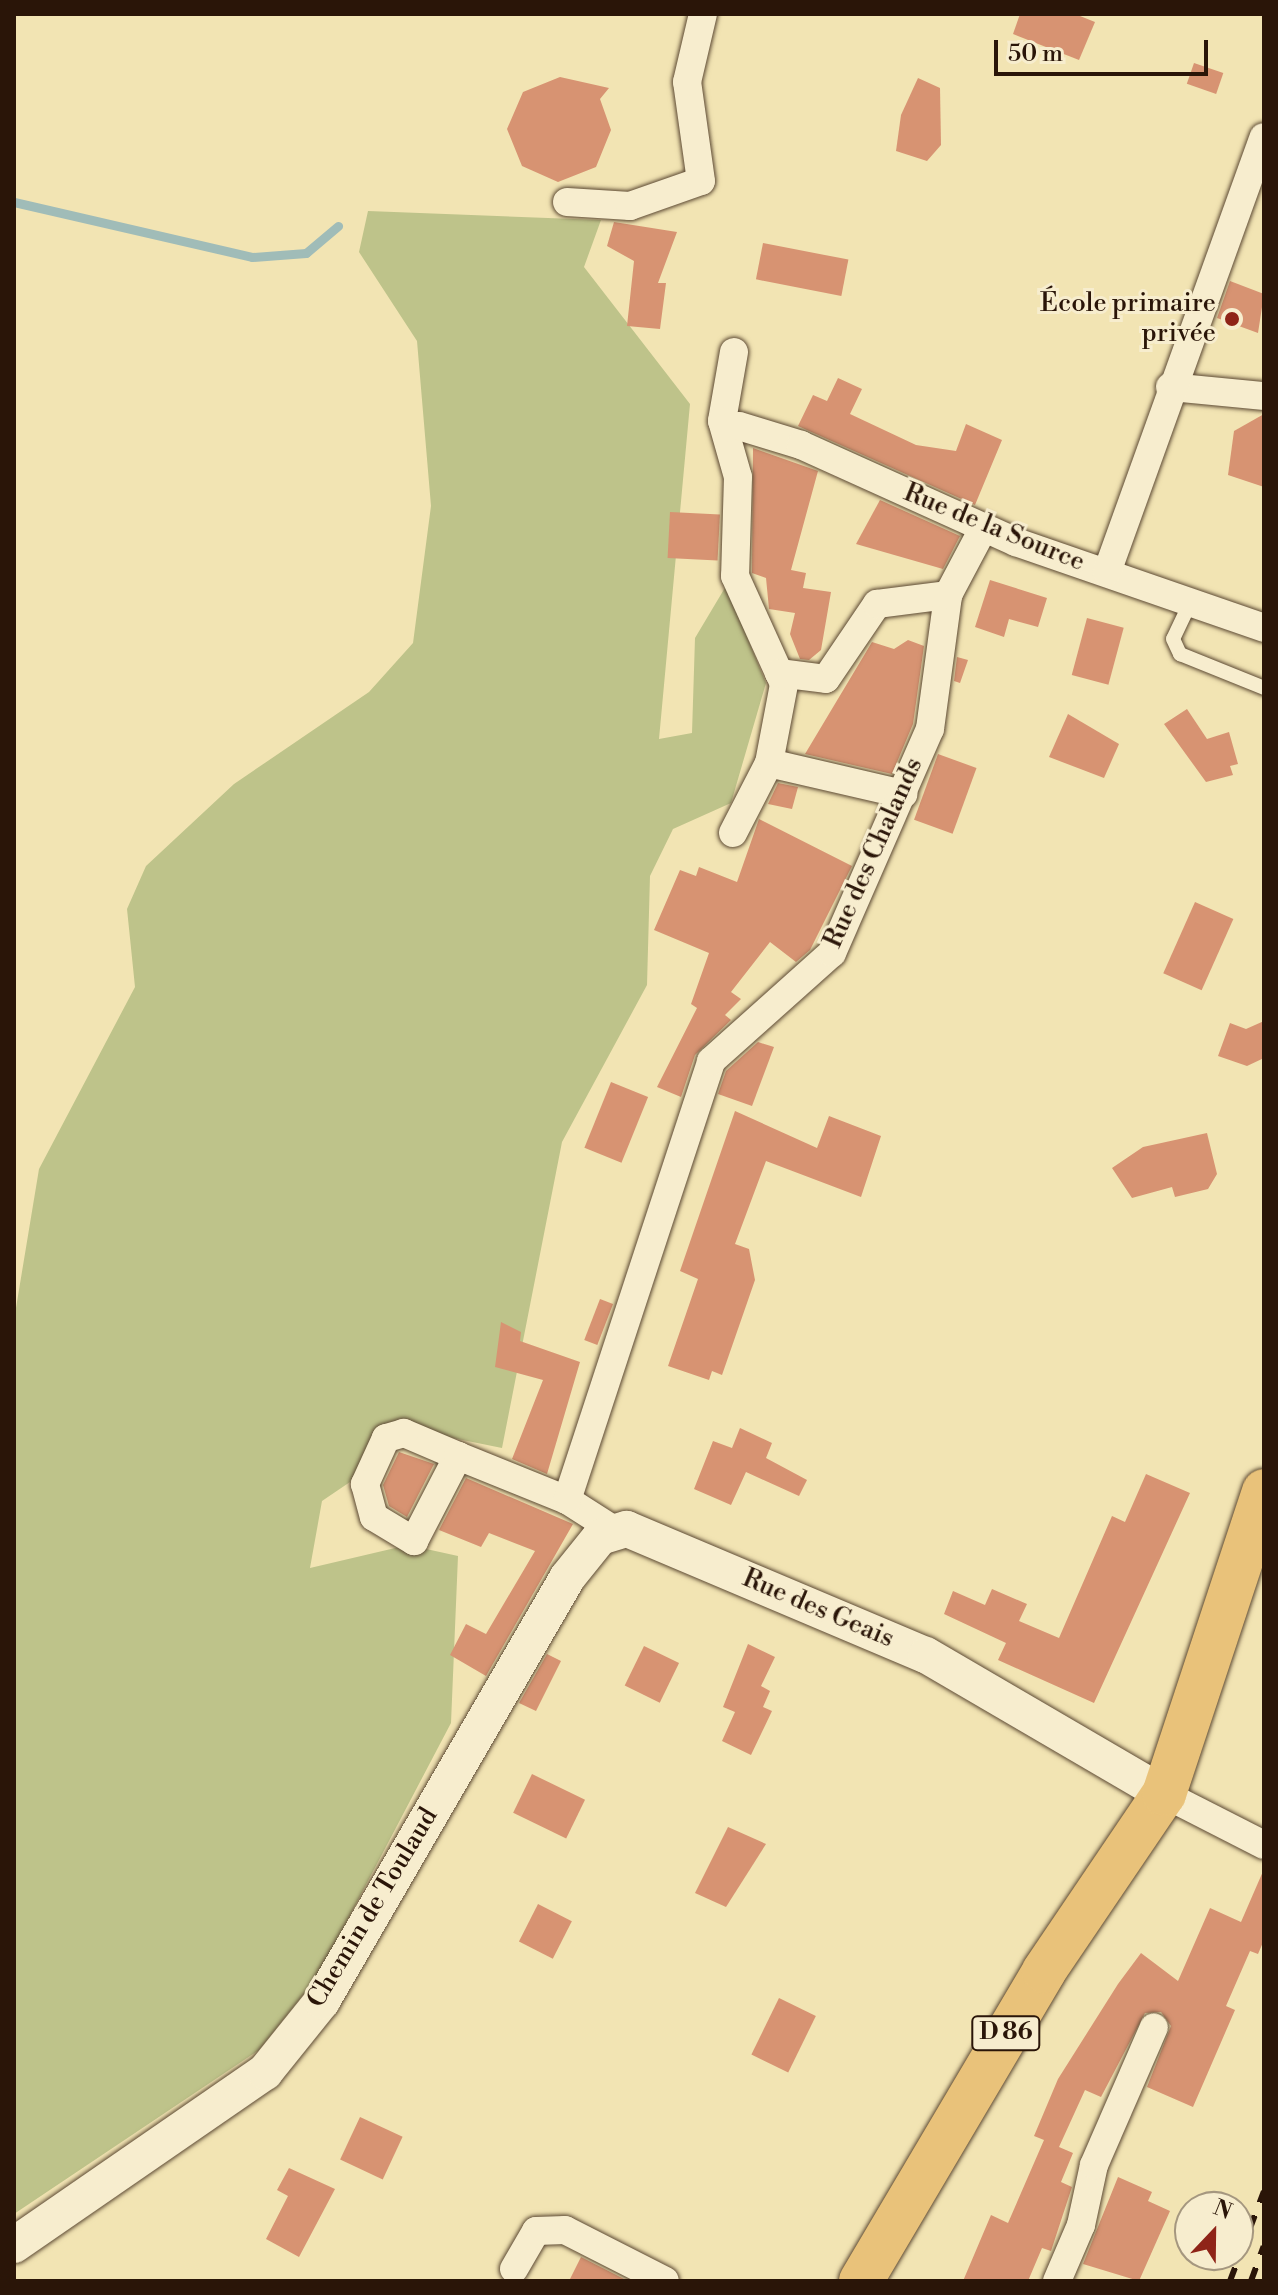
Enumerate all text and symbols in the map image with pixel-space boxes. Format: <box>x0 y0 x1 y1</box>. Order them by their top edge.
scale bar <box>998 24 1212 74</box>
text: 50 m <box>1008 39 1063 69</box>
place label: École primaire privée <box>1040 288 1216 350</box>
marker: École primaire privée <box>1223 310 1241 328</box>
street label: Rue de la Source <box>899 478 1089 578</box>
street label: Rue des Chalands <box>818 753 930 953</box>
street label: Rue des Geais <box>738 1563 898 1655</box>
street label: Chemin de Toulaud <box>301 1802 445 2014</box>
road number: D 86 <box>970 2013 1042 2053</box>
north arrow <box>1174 2191 1254 2271</box>
text: N <box>1209 2194 1236 2226</box>

